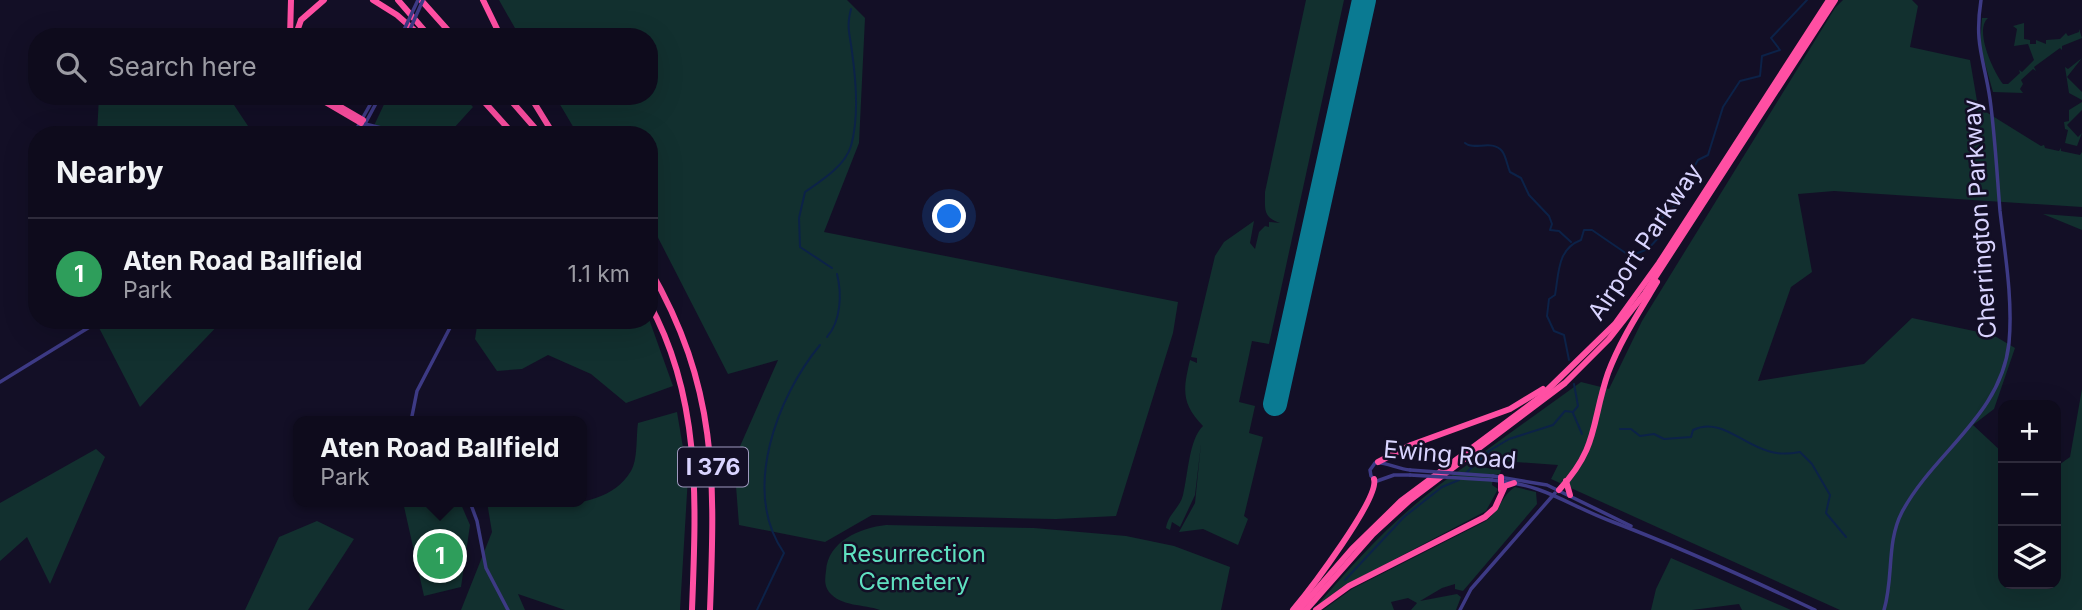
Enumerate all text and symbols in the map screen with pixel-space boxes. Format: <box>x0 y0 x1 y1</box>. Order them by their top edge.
search box <box>28 28 658 105</box>
icon: search <box>52 48 90 86</box>
text: Search here <box>108 51 257 82</box>
street label: Cherrington Parkway <box>1957 98 2002 340</box>
text: Nearby <box>56 154 164 190</box>
street label: Airport Parkway <box>1581 158 1708 326</box>
your location <box>932 199 966 233</box>
text: Aten Road Ballfield <box>123 245 362 276</box>
text: 1 <box>74 260 84 288</box>
text: 1.1 km <box>567 260 630 288</box>
text: Park <box>123 276 172 304</box>
map controls <box>1998 400 2061 589</box>
button: + <box>1998 400 2061 463</box>
popup <box>293 416 587 507</box>
text: Aten Road Ballfield <box>320 432 560 463</box>
street label: Ewing Road <box>1382 434 1518 475</box>
road number: I 376 <box>678 447 748 486</box>
text: Park <box>320 463 370 491</box>
button: − <box>1998 463 2061 526</box>
button: layers <box>1998 526 2061 589</box>
pin: 1 <box>417 530 463 582</box>
park label: Resurrection Cemetery <box>842 539 986 596</box>

